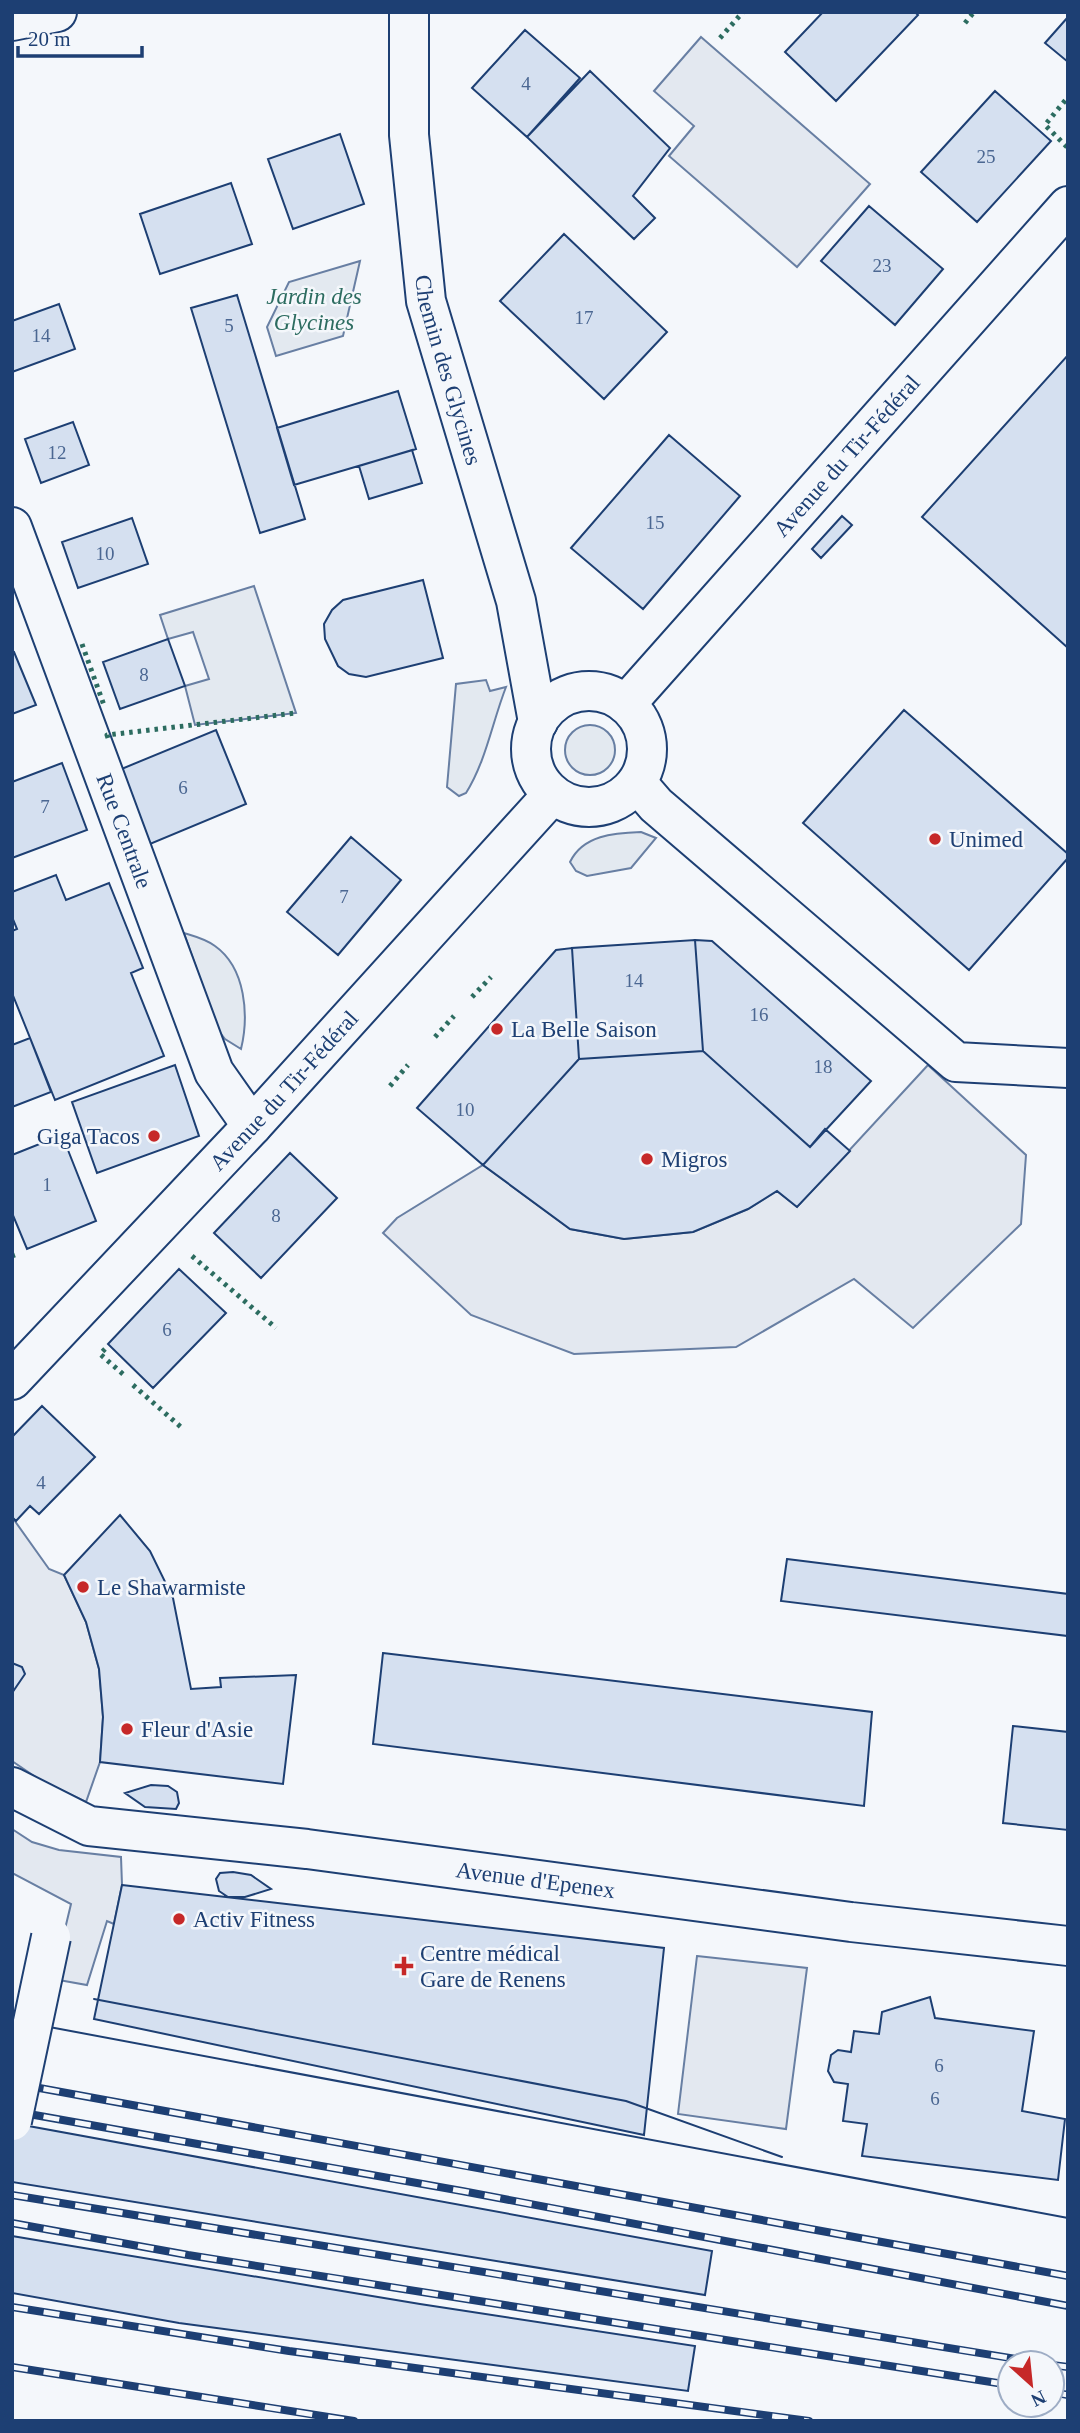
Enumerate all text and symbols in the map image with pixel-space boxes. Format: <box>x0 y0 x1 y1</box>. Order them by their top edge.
scale bar <box>18 14 142 58</box>
text: 20 m <box>28 27 71 51</box>
house number: 4 <box>521 73 531 94</box>
house number: 25 <box>977 146 996 167</box>
house number: 23 <box>873 255 892 276</box>
street label: Chemin des Glycines <box>411 274 487 468</box>
park label: Jardin des Glycines <box>266 284 362 335</box>
house number: 17 <box>575 307 594 328</box>
house number: 5 <box>224 315 234 336</box>
house number: 14 <box>32 325 51 346</box>
street label: Avenue du Tir-Fédéral <box>768 370 925 542</box>
house number: 12 <box>48 442 67 463</box>
house number: 15 <box>646 512 665 533</box>
house number: 10 <box>96 543 115 564</box>
house number: 8 <box>139 664 149 685</box>
street label: Rue Centrale <box>92 770 157 892</box>
house number: 6 <box>178 777 188 798</box>
house number: 7 <box>40 796 50 817</box>
place label: Unimed <box>949 827 1024 852</box>
marker: Unimed <box>927 831 943 847</box>
house number: 7 <box>339 886 349 907</box>
house number: 14 <box>625 970 644 991</box>
house number: 16 <box>750 1004 769 1025</box>
street label: Avenue du Tir-Fédéral <box>204 1006 363 1175</box>
place label: La Belle Saison <box>511 1017 657 1042</box>
marker: La Belle Saison <box>489 1021 505 1037</box>
house number: 18 <box>814 1056 833 1077</box>
house number: 10 <box>456 1099 475 1120</box>
place label: Giga Tacos <box>37 1124 140 1149</box>
marker: Giga Tacos <box>146 1128 162 1144</box>
place label: Migros <box>661 1147 728 1172</box>
marker: Migros <box>639 1151 655 1167</box>
house number: 1 <box>42 1174 52 1195</box>
house number: 8 <box>271 1205 281 1226</box>
house number: 6 <box>162 1319 172 1340</box>
house number: 4 <box>36 1472 46 1493</box>
place label: Le Shawarmiste <box>97 1575 246 1600</box>
marker: Le Shawarmiste <box>75 1579 91 1595</box>
place label: Fleur d'Asie <box>141 1717 253 1742</box>
marker: Fleur d'Asie <box>119 1721 135 1737</box>
street label: Avenue d'Epenex <box>454 1857 617 1903</box>
place label: Activ Fitness <box>193 1907 315 1932</box>
marker: Activ Fitness <box>171 1911 187 1927</box>
place label: Centre médical Gare de Renens <box>420 1941 566 1992</box>
marker: Centre médical Gare de Renens <box>394 1956 414 1976</box>
house number: 6 <box>934 2055 944 2076</box>
house number: 6 <box>930 2088 940 2109</box>
north arrow <box>996 2349 1066 2419</box>
text: N <box>1027 2386 1049 2411</box>

